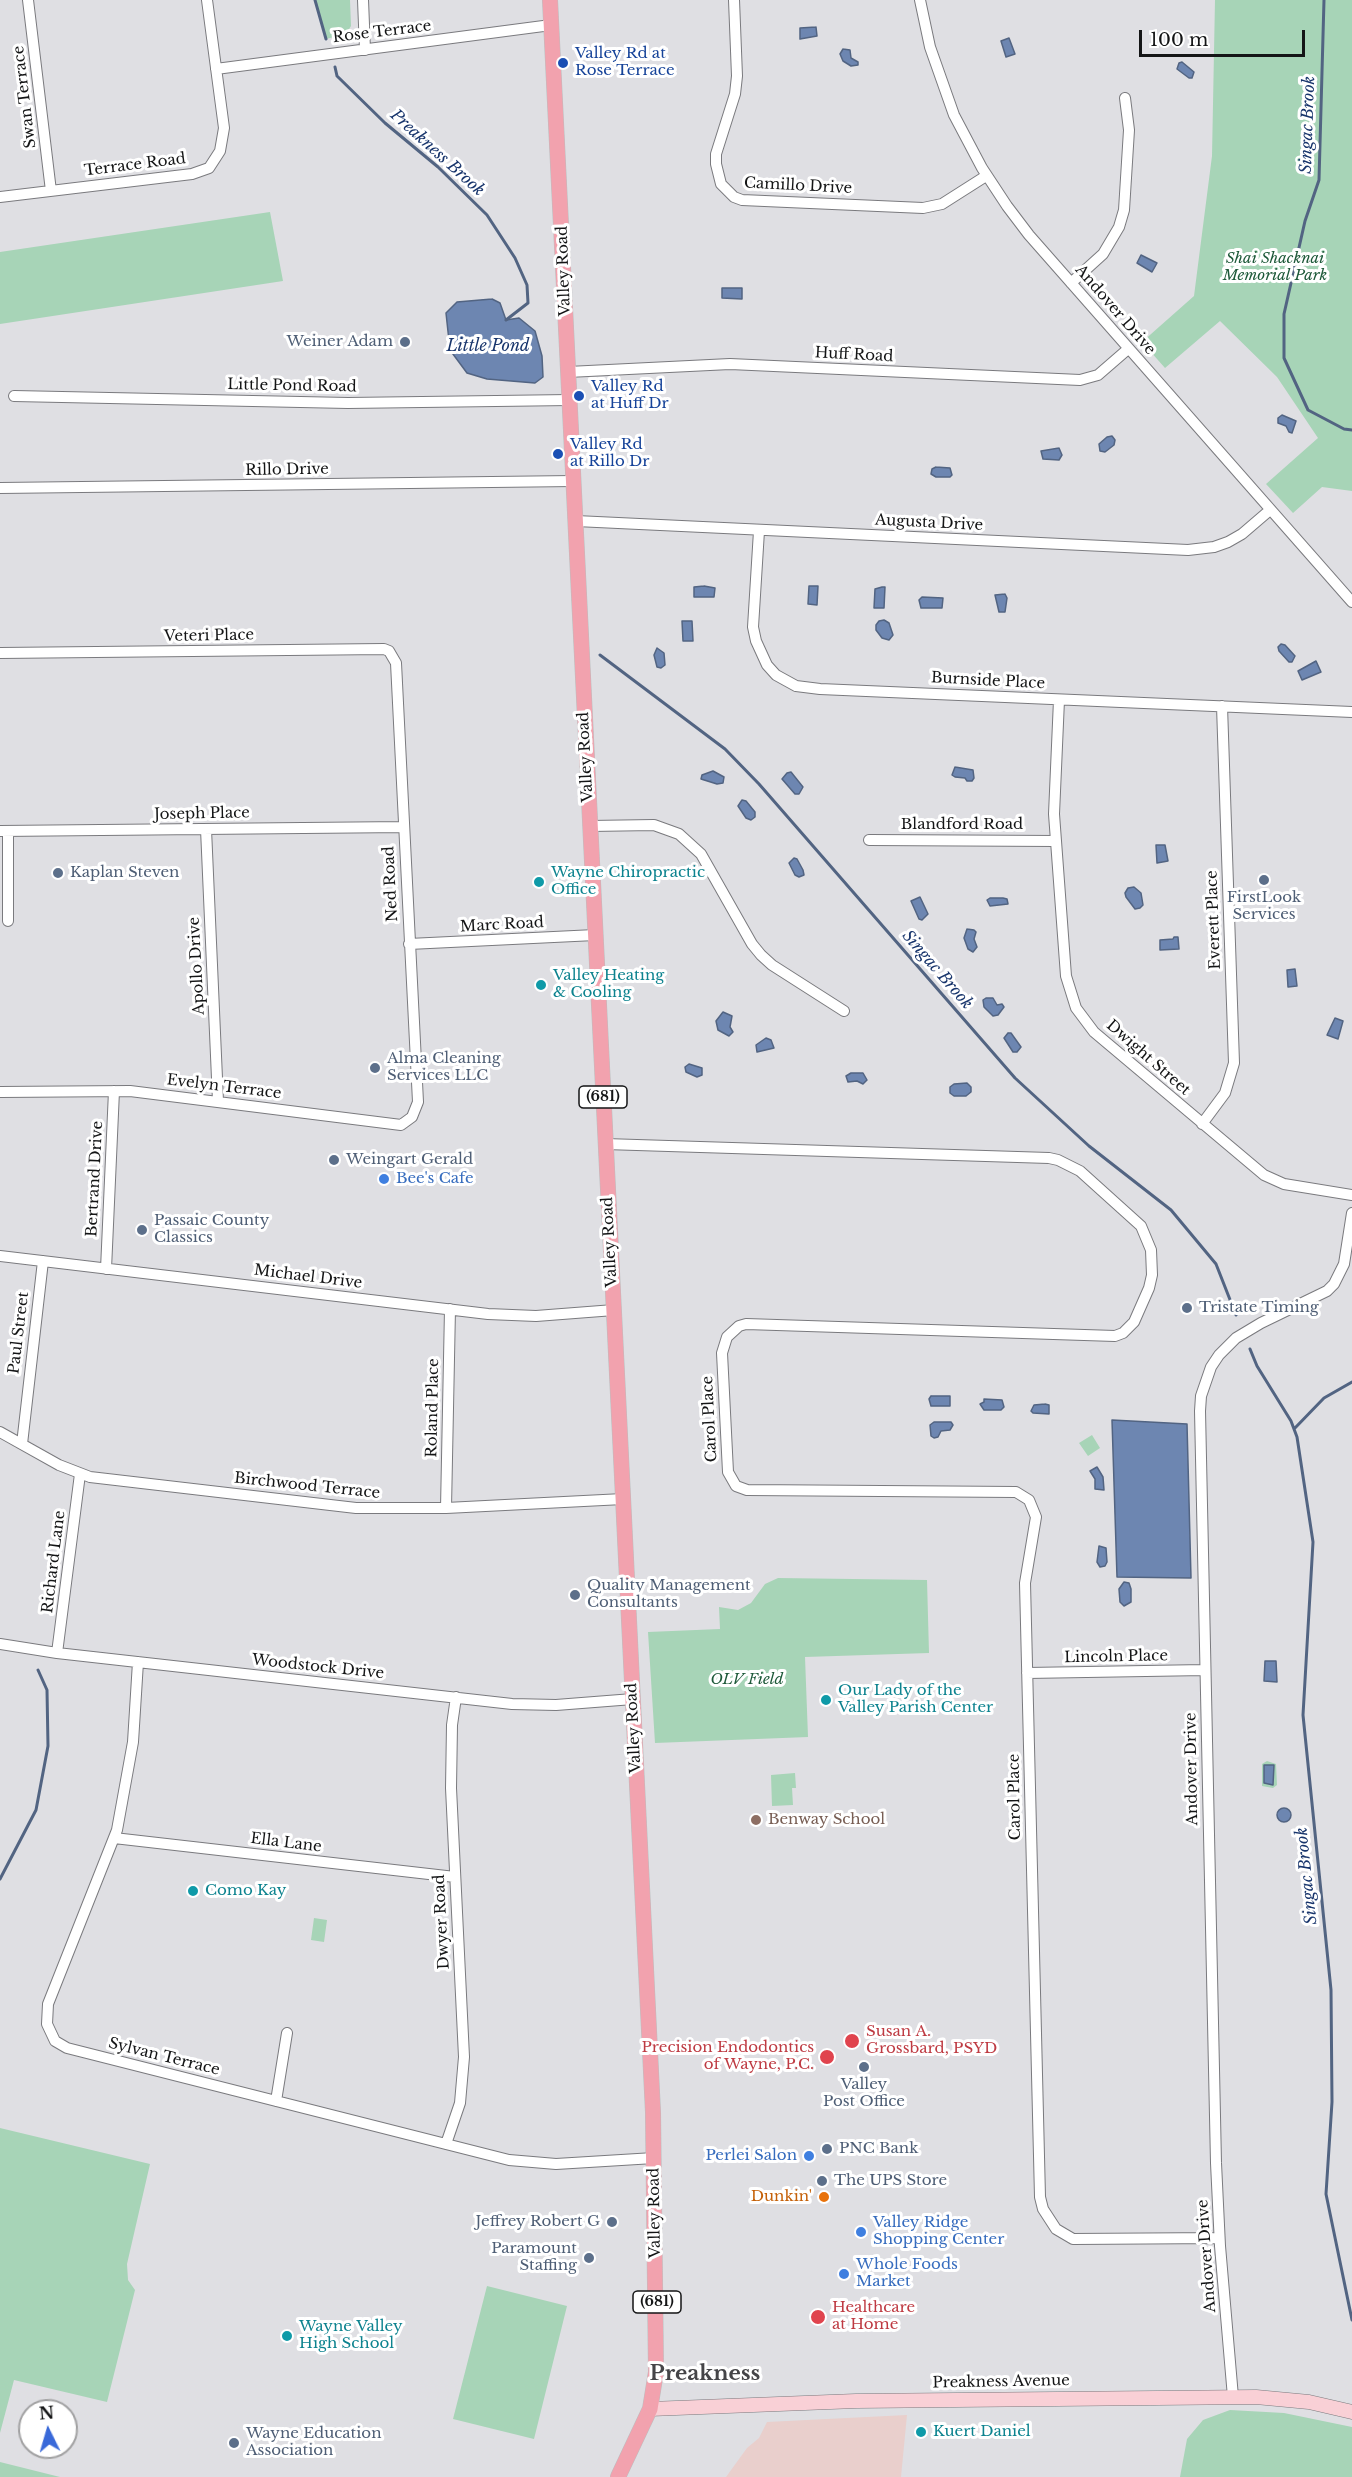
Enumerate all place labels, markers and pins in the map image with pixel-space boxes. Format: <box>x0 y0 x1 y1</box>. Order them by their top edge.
place label: Valley Rd at Rose Terrace <box>575 45 674 80</box>
marker: Valley Rd at Rose Terrace <box>556 56 570 70</box>
place label: Weiner Adam <box>287 333 393 351</box>
marker: Weiner Adam <box>398 335 412 349</box>
place label: Valley Rd at Huff Dr <box>591 378 669 413</box>
marker: Valley Rd at Huff Dr <box>572 389 586 403</box>
place label: Valley Rd at Rillo Dr <box>570 436 649 471</box>
marker: Valley Rd at Rillo Dr <box>551 447 565 461</box>
place label: Kaplan Steven <box>70 864 179 882</box>
place label: Wayne Chiropractic Office <box>551 864 705 899</box>
marker: Kaplan Steven <box>51 866 65 880</box>
marker: FirstLook Services <box>1257 873 1271 887</box>
marker: Wayne Chiropractic Office <box>532 875 546 889</box>
place label: FirstLook Services <box>1227 889 1301 924</box>
place label: Valley Heating & Cooling <box>553 967 664 1002</box>
marker: Valley Heating & Cooling <box>534 978 548 992</box>
place label: Alma Cleaning Services LLC <box>387 1050 501 1085</box>
marker: Alma Cleaning Services LLC <box>368 1061 382 1075</box>
place label: Weingart Gerald <box>346 1151 473 1169</box>
marker: Weingart Gerald <box>327 1153 341 1167</box>
place label: Bee's Cafe <box>396 1170 474 1188</box>
marker: Bee's Cafe <box>377 1172 391 1186</box>
place label: Passaic County Classics <box>154 1212 269 1247</box>
marker: Passaic County Classics <box>135 1223 149 1237</box>
place label: Tristate Timing <box>1199 1299 1319 1317</box>
marker: Tristate Timing <box>1180 1301 1194 1315</box>
place label: Quality Management Consultants <box>587 1577 751 1612</box>
marker: Quality Management Consultants <box>568 1588 582 1602</box>
place label: Our Lady of the Valley Parish Center <box>838 1682 993 1717</box>
marker: Our Lady of the Valley Parish Center <box>819 1693 833 1707</box>
place label: Benway School <box>768 1811 885 1829</box>
marker: Benway School <box>749 1813 763 1827</box>
place label: Como Kay <box>205 1882 286 1900</box>
marker: Como Kay <box>186 1884 200 1898</box>
place label: Susan A. Grossbard, PSYD <box>866 2023 997 2058</box>
marker: Susan A. Grossbard, PSYD <box>843 2032 861 2050</box>
place label: Precision Endodontics of Wayne, P.C. <box>642 2039 814 2074</box>
marker: Precision Endodontics of Wayne, P.C. <box>818 2048 836 2066</box>
marker: Valley Post Office <box>857 2060 871 2074</box>
place label: Valley Post Office <box>823 2076 905 2111</box>
place label: PNC Bank <box>839 2140 918 2158</box>
marker: PNC Bank <box>820 2142 834 2156</box>
place label: Perlei Salon <box>706 2147 797 2165</box>
marker: Perlei Salon <box>802 2149 816 2163</box>
place label: The UPS Store <box>834 2172 947 2190</box>
marker: The UPS Store <box>815 2174 829 2188</box>
place label: Dunkin' <box>751 2188 812 2206</box>
marker: Dunkin' <box>817 2190 831 2204</box>
place label: Jeffrey Robert G <box>476 2213 600 2231</box>
place label: Valley Ridge Shopping Center <box>873 2214 1004 2249</box>
marker: Jeffrey Robert G <box>605 2215 619 2229</box>
marker: Valley Ridge Shopping Center <box>854 2225 868 2239</box>
place label: Paramount Staffing <box>491 2240 577 2275</box>
marker: Paramount Staffing <box>582 2251 596 2265</box>
place label: Whole Foods Market <box>856 2256 958 2291</box>
marker: Whole Foods Market <box>837 2267 851 2281</box>
place label: Healthcare at Home <box>832 2299 915 2334</box>
marker: Healthcare at Home <box>809 2308 827 2326</box>
place label: Wayne Valley High School <box>299 2318 403 2353</box>
marker: Wayne Valley High School <box>280 2329 294 2343</box>
place label: Kuert Daniel <box>933 2423 1031 2441</box>
place label: Wayne Education Association <box>246 2425 381 2460</box>
marker: Kuert Daniel <box>914 2425 928 2439</box>
marker: Wayne Education Association <box>227 2436 241 2450</box>

